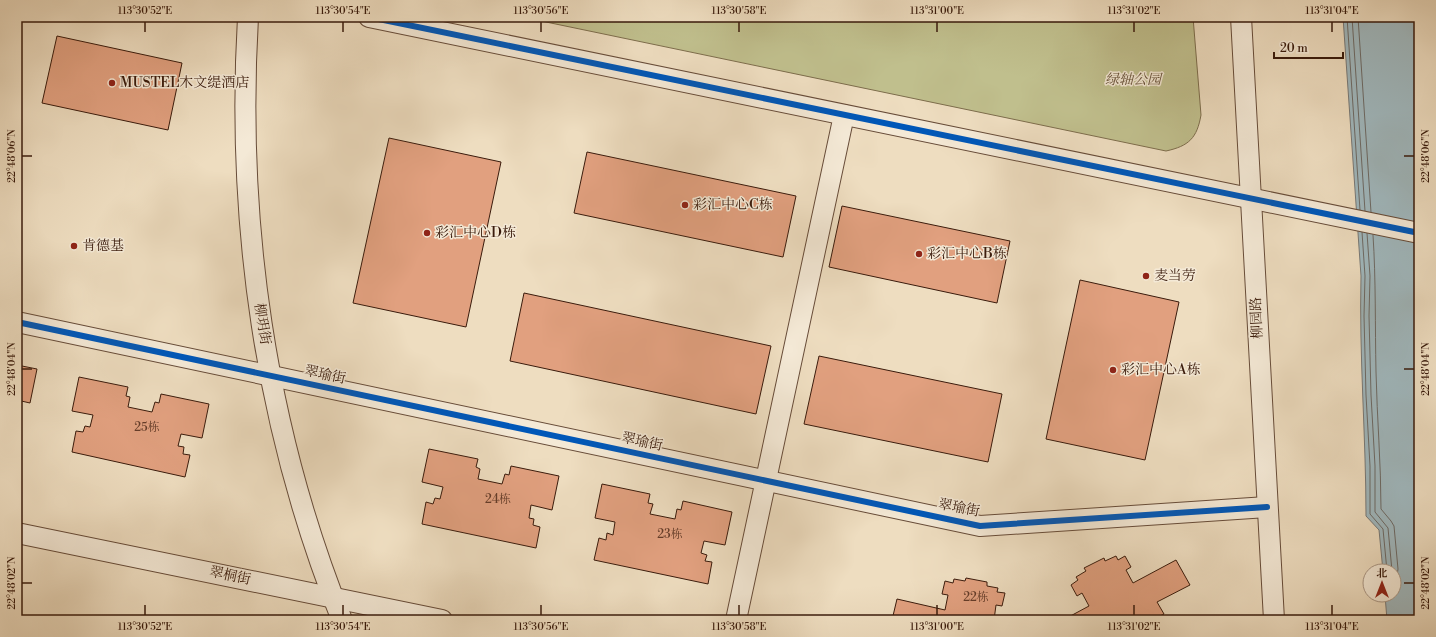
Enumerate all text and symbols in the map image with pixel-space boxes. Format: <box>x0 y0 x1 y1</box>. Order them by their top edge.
text: 113°30'52"E <box>118 5 172 17</box>
text: 113°30'54"E <box>316 5 371 17</box>
text: 113°30'56"E <box>514 5 569 17</box>
text: 113°30'58"E <box>712 5 767 17</box>
text: 113°31'00"E <box>910 5 964 17</box>
text: 113°31'02"E <box>1108 5 1161 17</box>
text: 113°31'04"E <box>1305 5 1359 17</box>
scale bar <box>1274 34 1343 60</box>
text: 20 m <box>1280 41 1308 56</box>
park label: 绿轴公园 <box>1105 71 1163 89</box>
place label: MUSTEL木文缇酒店 <box>120 74 249 92</box>
marker: MUSTEL木文缇酒店 <box>107 78 117 88</box>
text: 22°48'06"N <box>6 129 18 183</box>
text: 22°48'06"N <box>1420 129 1432 183</box>
place label: 彩汇中心C栋 <box>693 196 773 214</box>
marker: 彩汇中心C栋 <box>680 200 690 210</box>
place label: 彩汇中心D栋 <box>435 224 516 242</box>
marker: 彩汇中心D栋 <box>422 228 432 238</box>
place label: 肯德基 <box>82 237 124 255</box>
marker: 肯德基 <box>69 241 79 251</box>
place label: 彩汇中心B栋 <box>927 245 1007 263</box>
marker: 彩汇中心B栋 <box>914 249 924 259</box>
place label: 麦当劳 <box>1154 267 1196 285</box>
marker: 麦当劳 <box>1141 271 1151 281</box>
street label: 柳园路 <box>1247 297 1267 339</box>
street label: 柳玥街 <box>250 302 274 346</box>
text: 22°48'04"N <box>6 342 18 396</box>
text: 22°48'04"N <box>1420 342 1432 396</box>
place label: 彩汇中心A栋 <box>1121 361 1201 379</box>
street label: 翠瑜街 <box>303 362 347 388</box>
marker: 彩汇中心A栋 <box>1108 365 1118 375</box>
house number: 25栋 <box>134 420 160 435</box>
street label: 翠瑜街 <box>620 429 664 455</box>
house number: 24栋 <box>485 492 511 507</box>
street label: 翠瑜街 <box>937 495 981 521</box>
house number: 23栋 <box>657 527 683 542</box>
text: 22°48'02"N <box>6 556 18 609</box>
text: 22°48'02"N <box>1420 556 1432 609</box>
street label: 翠桐街 <box>208 563 252 589</box>
north arrow <box>1362 563 1402 603</box>
text: 北 <box>1377 567 1388 581</box>
house number: 22栋 <box>963 590 989 605</box>
text: 113°30'52"E <box>118 621 172 633</box>
text: 113°30'54"E <box>316 621 371 633</box>
text: 113°30'56"E <box>514 621 569 633</box>
text: 113°30'58"E <box>712 621 767 633</box>
text: 113°31'00"E <box>910 621 964 633</box>
text: 113°31'02"E <box>1108 621 1161 633</box>
text: 113°31'04"E <box>1305 621 1359 633</box>

